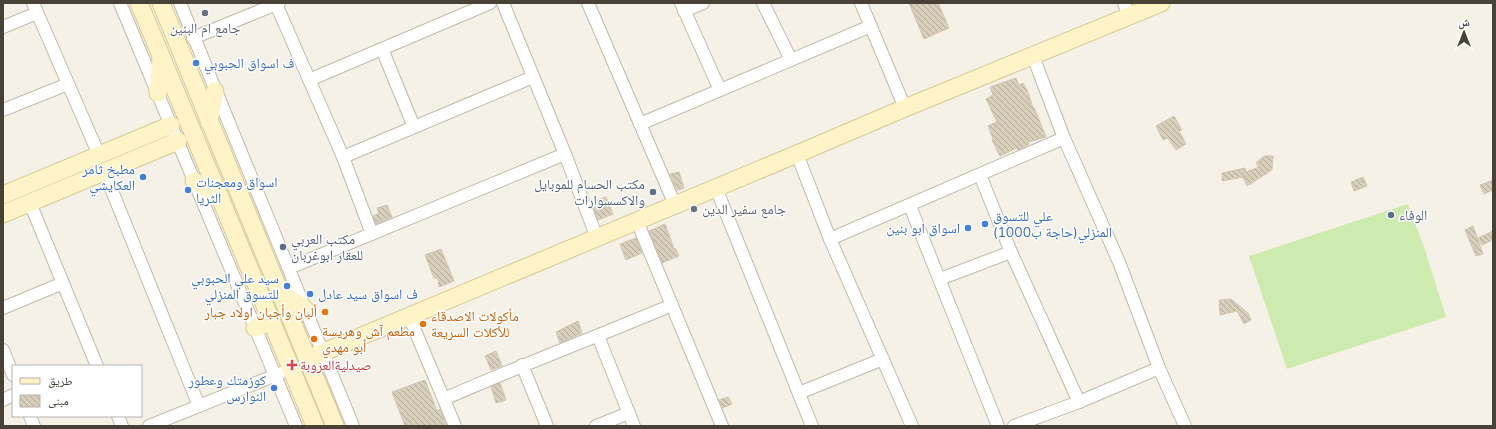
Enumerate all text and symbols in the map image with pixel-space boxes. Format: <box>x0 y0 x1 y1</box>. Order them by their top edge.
marker: جامع ام البنين <box>200 8 210 18</box>
north arrow <box>1444 12 1484 52</box>
text: ش <box>1458 15 1470 30</box>
place label: جامع ام البنين <box>170 19 240 38</box>
place label: ف اسواق الحبوبي <box>204 54 295 75</box>
marker: ف اسواق الحبوبي <box>191 58 201 68</box>
place label: مطبخ ثامر العكايشي <box>81 160 135 197</box>
marker: مطبخ ثامر العكايشي <box>138 172 148 182</box>
place label: اسواق ومعجنات الثريا <box>196 173 278 207</box>
place label: مكتب الحسام للموبايل والاكسسوارات <box>534 175 645 209</box>
marker: اسواق ومعجنات الثريا <box>183 185 193 195</box>
marker: مكتب الحسام للموبايل والاكسسوارات <box>648 187 658 197</box>
place label: جامع سفير الدين <box>702 200 786 219</box>
marker: جامع سفير الدين <box>689 204 699 214</box>
place label: الوفاء <box>1399 206 1427 224</box>
place label: علي للتسوق المنزلي(حاجة ب1000) <box>993 207 1112 244</box>
marker: الوفاء <box>1386 210 1396 220</box>
place label: اسواق ابو بنين <box>886 219 960 237</box>
marker: علي للتسوق المنزلي(حاجة ب1000) <box>980 219 990 229</box>
marker: اسواق ابو بنين <box>963 223 973 233</box>
place label: مكتب العربي للعقار ابوغربان <box>291 230 363 264</box>
marker: مكتب العربي للعقار ابوغربان <box>278 242 288 252</box>
place label: سيد علي الحبوبي للتسوق المنزلي <box>191 269 279 306</box>
marker: سيد علي الحبوبي للتسوق المنزلي <box>282 281 292 291</box>
place label: ف اسواق سيد عادل <box>318 285 418 303</box>
marker: ف اسواق سيد عادل <box>305 289 315 299</box>
place label: ألبان وأجبان اولاد جبار <box>203 303 317 321</box>
marker: ألبان وأجبان اولاد جبار <box>320 307 330 317</box>
place label: مأكولات الاصدقاء للأكلات السريعة <box>431 307 519 341</box>
marker: مأكولات الاصدقاء للأكلات السريعة <box>418 319 428 329</box>
place label: مطعم آش وهريسة أبو مهدي <box>322 322 415 359</box>
marker: مطعم آش وهريسة أبو مهدي <box>309 334 319 344</box>
place label: صيدليةالعروبة <box>300 356 372 374</box>
marker: صيدليةالعروبة <box>287 360 297 370</box>
legend <box>12 365 142 417</box>
place label: كوزمتك وعطور النوارس <box>187 371 266 405</box>
text: طريق <box>48 373 73 388</box>
marker: كوزمتك وعطور النوارس <box>269 383 279 393</box>
text: مبنى <box>48 393 69 408</box>

